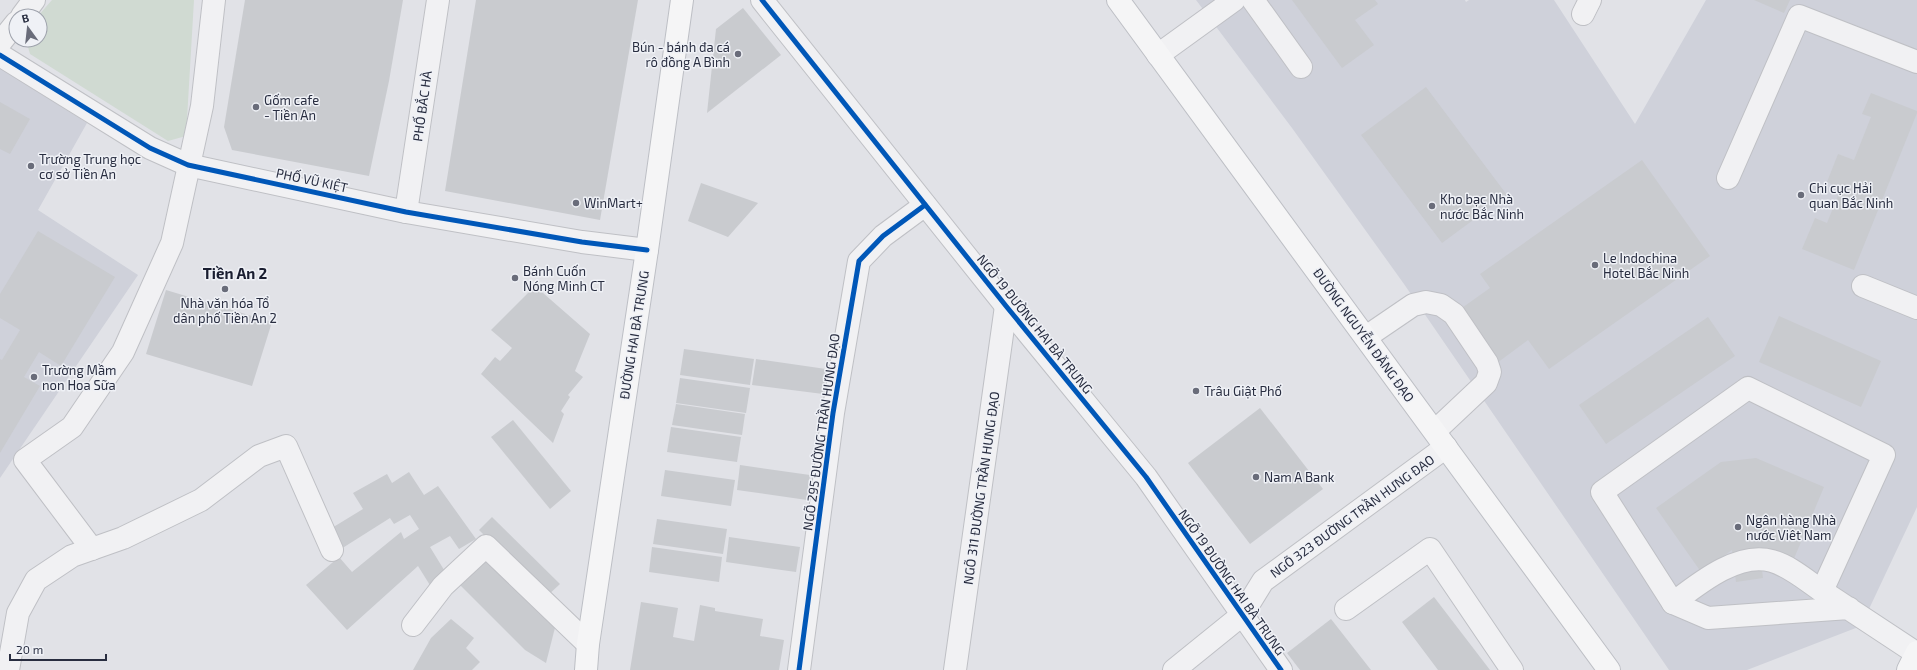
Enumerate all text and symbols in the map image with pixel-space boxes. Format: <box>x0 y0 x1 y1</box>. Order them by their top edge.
north arrow <box>8 8 48 48</box>
text: B <box>20 11 30 25</box>
place label: Bún - bánh đa cá rô đồng A Bình <box>632 39 730 70</box>
marker: Bún - bánh đa cá rô đồng A Bình <box>733 49 743 59</box>
street label: PHỐ BẮC HÀ <box>408 70 435 142</box>
place label: Gốm cafe - Tiền An <box>264 92 319 123</box>
marker: Gốm cafe - Tiền An <box>251 102 261 112</box>
place label: Trường Trung học cơ sở Tiền An <box>39 151 141 182</box>
marker: Trường Trung học cơ sở Tiền An <box>26 161 36 171</box>
street label: PHỐ VŨ KIỆT <box>275 164 350 196</box>
place label: Chi cục Hải quan Bắc Ninh <box>1809 180 1893 211</box>
marker: Chi cục Hải quan Bắc Ninh <box>1796 190 1806 200</box>
place label: Kho bạc Nhà nước Bắc Ninh <box>1440 191 1524 222</box>
place label: WinMart+ <box>584 195 643 211</box>
marker: WinMart+ <box>571 198 581 208</box>
marker: Kho bạc Nhà nước Bắc Ninh <box>1427 201 1437 211</box>
place label: Le Indochina Hotel Bắc Ninh <box>1603 250 1689 281</box>
street label: NGÕ 19 ĐƯỜNG HAI BÀ TRƯNG <box>974 251 1097 397</box>
marker: Le Indochina Hotel Bắc Ninh <box>1590 260 1600 270</box>
place label: Bánh Cuốn Nóng Minh CT <box>523 263 605 294</box>
district label: Tiền An 2 <box>203 264 267 282</box>
street label: ĐƯỜNG NGUYỄN ĐĂNG ĐẠO <box>1310 264 1420 405</box>
street label: ĐƯỜNG HAI BÀ TRƯNG <box>615 269 652 401</box>
marker: Bánh Cuốn Nóng Minh CT <box>510 273 520 283</box>
marker: Nhà văn hóa Tổ dân phố Tiền An 2 <box>220 284 230 294</box>
place label: Nhà văn hóa Tổ dân phố Tiền An 2 <box>173 295 277 326</box>
street label: NGÕ 295 ĐƯỜNG TRẦN HƯNG ĐẠO <box>798 332 843 532</box>
place label: Trường Mầm non Hoa Sữa <box>42 362 116 393</box>
marker: Trường Mầm non Hoa Sữa <box>29 372 39 382</box>
place label: Trâu Giật Phố <box>1204 383 1283 399</box>
marker: Trâu Giật Phố <box>1191 386 1201 396</box>
street label: NGÕ 311 ĐƯỜNG TRẦN HƯNG ĐẠO <box>959 390 1002 586</box>
street label: NGÕ 323 ĐƯỜNG TRẦN HƯNG ĐẠO <box>1266 450 1437 581</box>
place label: Nam A Bank <box>1264 469 1335 485</box>
marker: Nam A Bank <box>1251 472 1261 482</box>
street label: NGÕ 19 ĐƯỜNG HAI BÀ TRƯNG <box>1175 505 1289 658</box>
place label: Ngân hàng Nhà nước Viêt Nam <box>1746 512 1836 543</box>
marker: Ngân hàng Nhà nước Viêt Nam <box>1733 522 1743 532</box>
scale bar <box>10 636 106 662</box>
text: 20 m <box>16 642 43 656</box>

